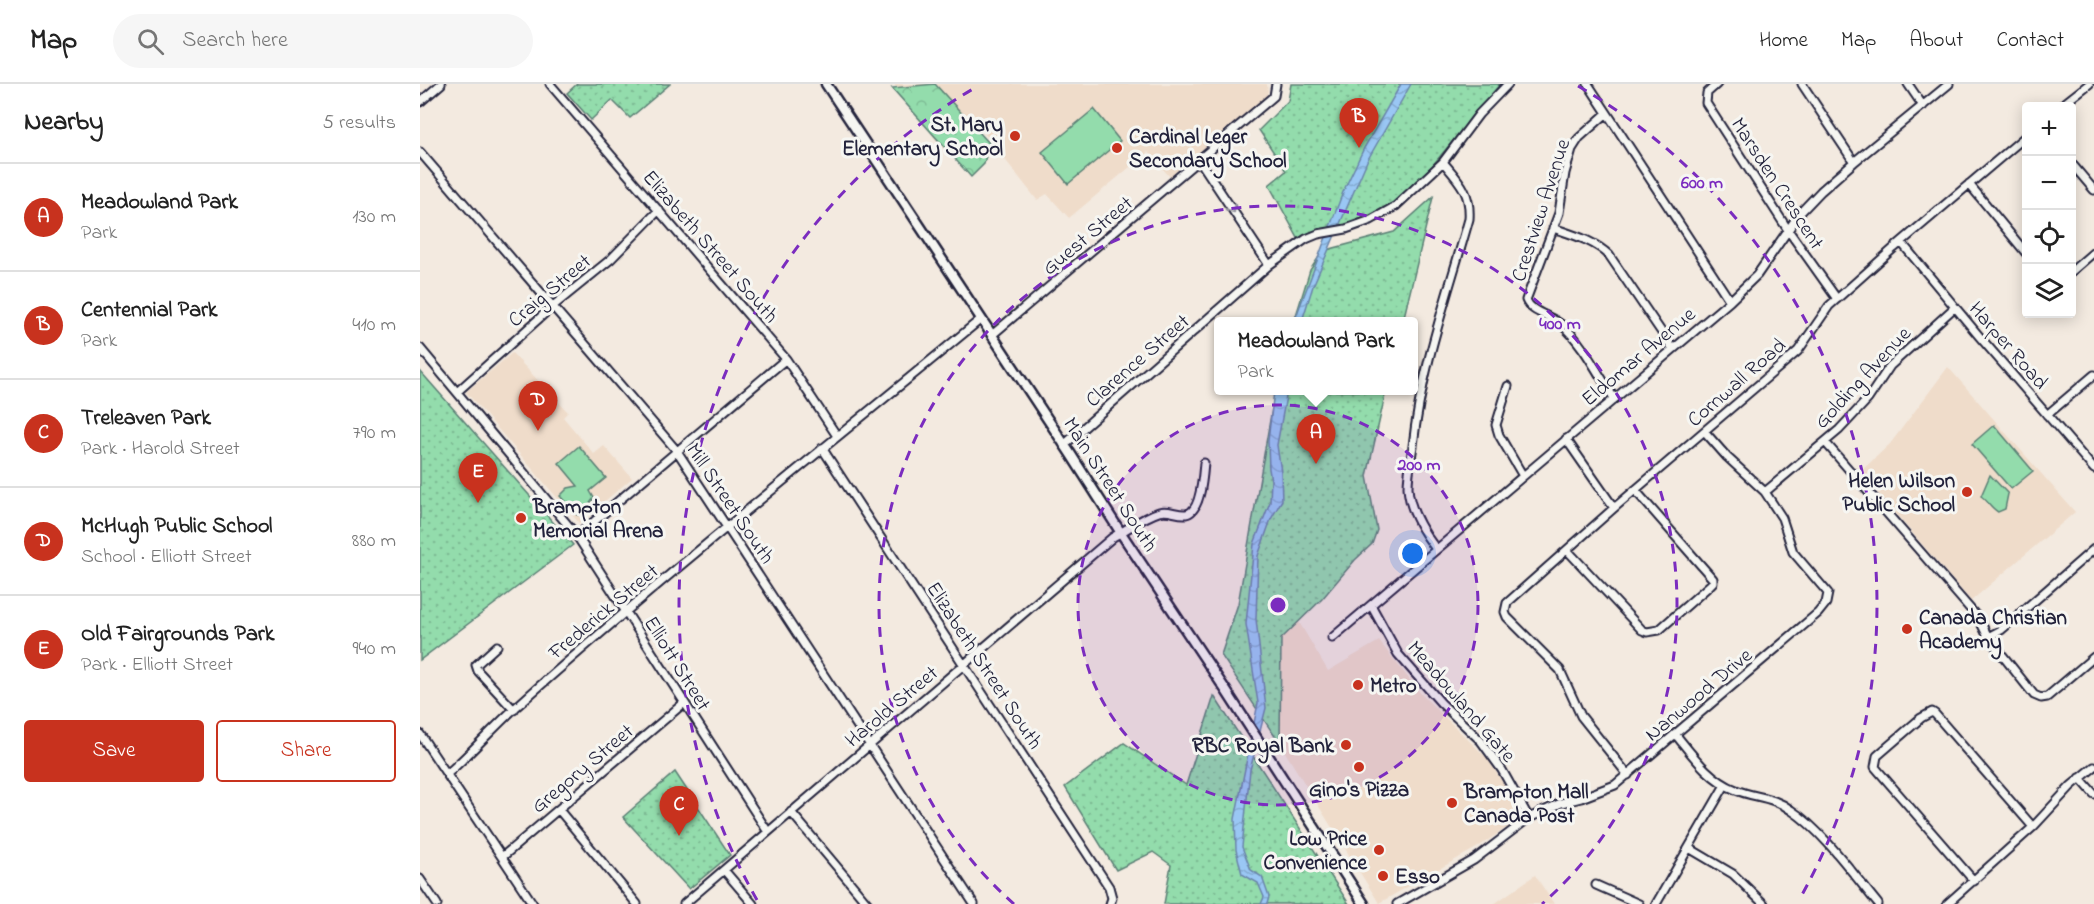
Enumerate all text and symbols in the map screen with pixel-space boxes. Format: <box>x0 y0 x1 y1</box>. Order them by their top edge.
search box <box>113 14 533 68</box>
text: Map <box>30 21 77 62</box>
icon: search <box>134 25 167 58</box>
text: Search here <box>182 25 288 57</box>
text: Home <box>1759 26 1808 56</box>
text: Map <box>1841 26 1876 56</box>
text: About <box>1909 26 1963 56</box>
text: Contact <box>1996 26 2064 56</box>
pin: B <box>1340 98 1378 148</box>
map controls <box>2022 102 2076 318</box>
button: + <box>2022 102 2076 156</box>
text: Nearby <box>24 104 103 142</box>
text: 5 results <box>323 109 396 138</box>
place label: St. Mary Elementary School <box>842 111 1003 167</box>
street label: Marsden Crescent <box>1722 112 1830 256</box>
place label: Cardinal Leger Secondary School <box>1129 123 1287 179</box>
marker: St. Mary Elementary School <box>1008 129 1022 143</box>
street label: Crestview Avenue <box>1505 135 1579 286</box>
marker: Cardinal Leger Secondary School <box>1110 141 1124 155</box>
button: − <box>2022 156 2076 210</box>
street label: Elizabeth Street South <box>634 164 785 331</box>
text: 600 m <box>1681 171 1723 197</box>
text: Meadowland Park <box>81 187 238 219</box>
street label: Guest Street <box>1036 190 1140 284</box>
text: A <box>37 203 50 232</box>
text: 130 m <box>352 203 396 232</box>
one-way arrow <box>1225 203 1236 214</box>
button: locate <box>2022 210 2076 264</box>
text: Park <box>81 219 117 248</box>
street label: Craig Street <box>502 248 600 337</box>
button: layers <box>2022 264 2076 318</box>
text: Centennial Park <box>81 295 218 327</box>
street label: Harper Road <box>1961 296 2054 397</box>
street label: Eldomar Avenue <box>1576 300 1703 414</box>
street label: Clarence Street <box>1080 308 1197 415</box>
text: B <box>37 311 50 340</box>
text: 410 m <box>352 311 396 340</box>
text: 400 m <box>1539 312 1581 338</box>
popup <box>1214 317 1418 395</box>
street label: Golding Avenue <box>1808 320 1921 438</box>
text: Meadowland Park <box>1238 326 1394 358</box>
text: Park <box>81 327 117 356</box>
street label: Cornwall Road <box>1681 332 1793 435</box>
text: Park <box>1238 358 1274 387</box>
pin: D <box>518 382 558 431</box>
text: Treleaven Park <box>81 403 211 435</box>
street label: Main Street South <box>1055 412 1164 558</box>
pin: A <box>1296 414 1336 464</box>
text: C <box>38 419 49 448</box>
text: 790 m <box>353 419 396 448</box>
text: Park · Harold Street <box>81 435 240 464</box>
street label: Mill Street South <box>678 438 781 571</box>
text: 200 m <box>1397 453 1441 479</box>
pin: E <box>458 454 498 503</box>
place label: Helen Wilson Public School <box>1842 467 1955 521</box>
marker: Helen Wilson Public School <box>1960 485 1974 499</box>
place label: Brampton Memorial Arena <box>532 493 663 547</box>
text: McHugh Public School <box>81 511 272 543</box>
marker: Brampton Memorial Arena <box>514 511 528 525</box>
text: D <box>36 527 51 556</box>
text: 880 m <box>352 527 396 556</box>
your location <box>1398 539 1427 568</box>
text: School · Elliott Street <box>81 543 252 572</box>
street label: Frederick Street <box>542 557 666 668</box>
street label: Elizabeth Street South <box>918 576 1049 756</box>
centre of rings <box>1268 595 1288 615</box>
place label: Canada Christian Academy <box>1919 604 2067 660</box>
street label: Elliott Street <box>635 611 717 717</box>
text: Old Fairgrounds Park <box>81 619 274 651</box>
marker: Canada Christian Academy <box>1900 622 1914 636</box>
text: E <box>37 635 50 664</box>
text: 940 m <box>353 635 396 664</box>
street label: Meadowland Gate <box>1399 635 1522 770</box>
street label: Nanwood Drive <box>1639 641 1760 750</box>
text: Park · Elliott Street <box>81 651 233 680</box>
street label: Harold Street <box>839 659 946 756</box>
place label: Metro <box>1370 672 1417 702</box>
marker: Metro <box>1351 678 1365 692</box>
street label: Gregory Street <box>525 718 642 823</box>
button: Save <box>24 720 204 782</box>
button: Share <box>216 720 396 782</box>
place label: RBC Royal Bank <box>1192 732 1335 764</box>
marker: RBC Royal Bank <box>1339 738 1353 752</box>
marker: Gino's Pizza <box>1352 760 1366 774</box>
place label: Gino's Pizza <box>1309 776 1409 806</box>
place label: Brampton Mall Canada P0st <box>1463 778 1589 832</box>
pin: C <box>660 786 698 836</box>
marker: Brampton Mall Canada P0st <box>1445 796 1459 810</box>
place label: Low Price Convenience <box>1263 825 1368 879</box>
marker: Low Price Convenience <box>1372 843 1386 857</box>
place label: Esso <box>1395 863 1440 893</box>
marker: Esso <box>1376 869 1390 883</box>

